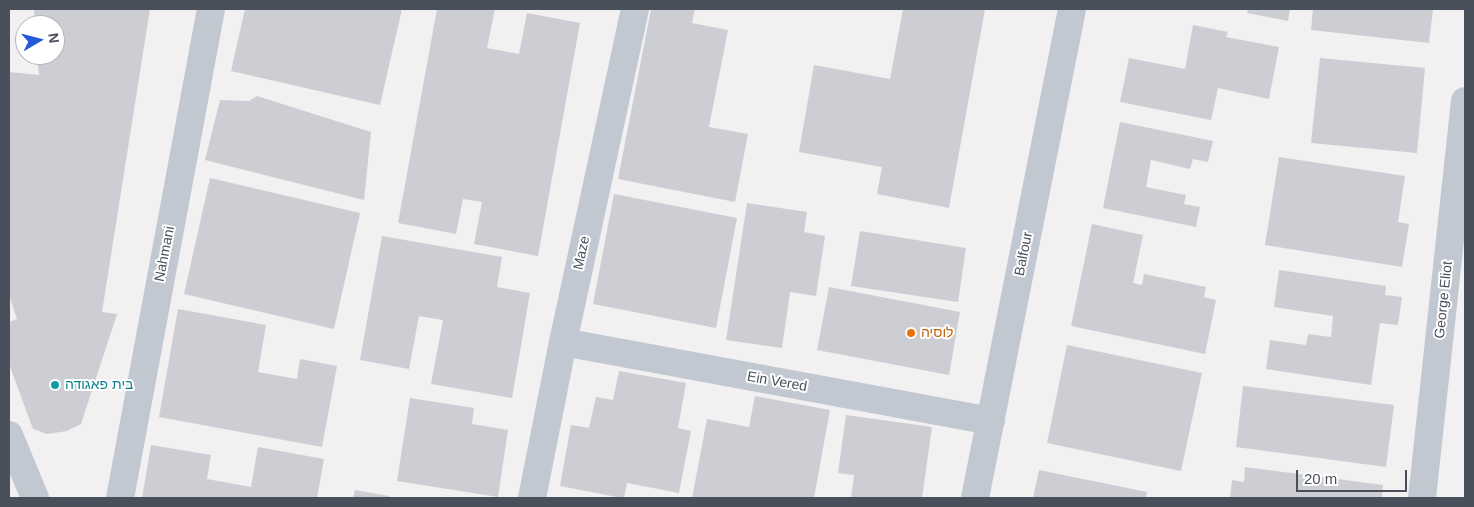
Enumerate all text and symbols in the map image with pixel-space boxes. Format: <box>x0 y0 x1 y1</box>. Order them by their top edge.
north arrow <box>15 15 65 65</box>
text: N <box>45 32 62 44</box>
street label: Nahmani <box>151 225 179 283</box>
street label: Balfour <box>1012 231 1036 277</box>
street label: Maze <box>570 235 594 271</box>
street label: George Eliot <box>1432 260 1456 340</box>
place label: לוסיה <box>921 325 953 341</box>
marker: לוסיה <box>905 327 917 339</box>
street label: Ein Vered <box>746 368 808 396</box>
place label: בית פאגודה <box>65 377 133 393</box>
marker: בית פאגודה <box>49 379 61 391</box>
scale bar <box>1299 460 1410 492</box>
text: 20 m <box>1304 470 1337 487</box>

